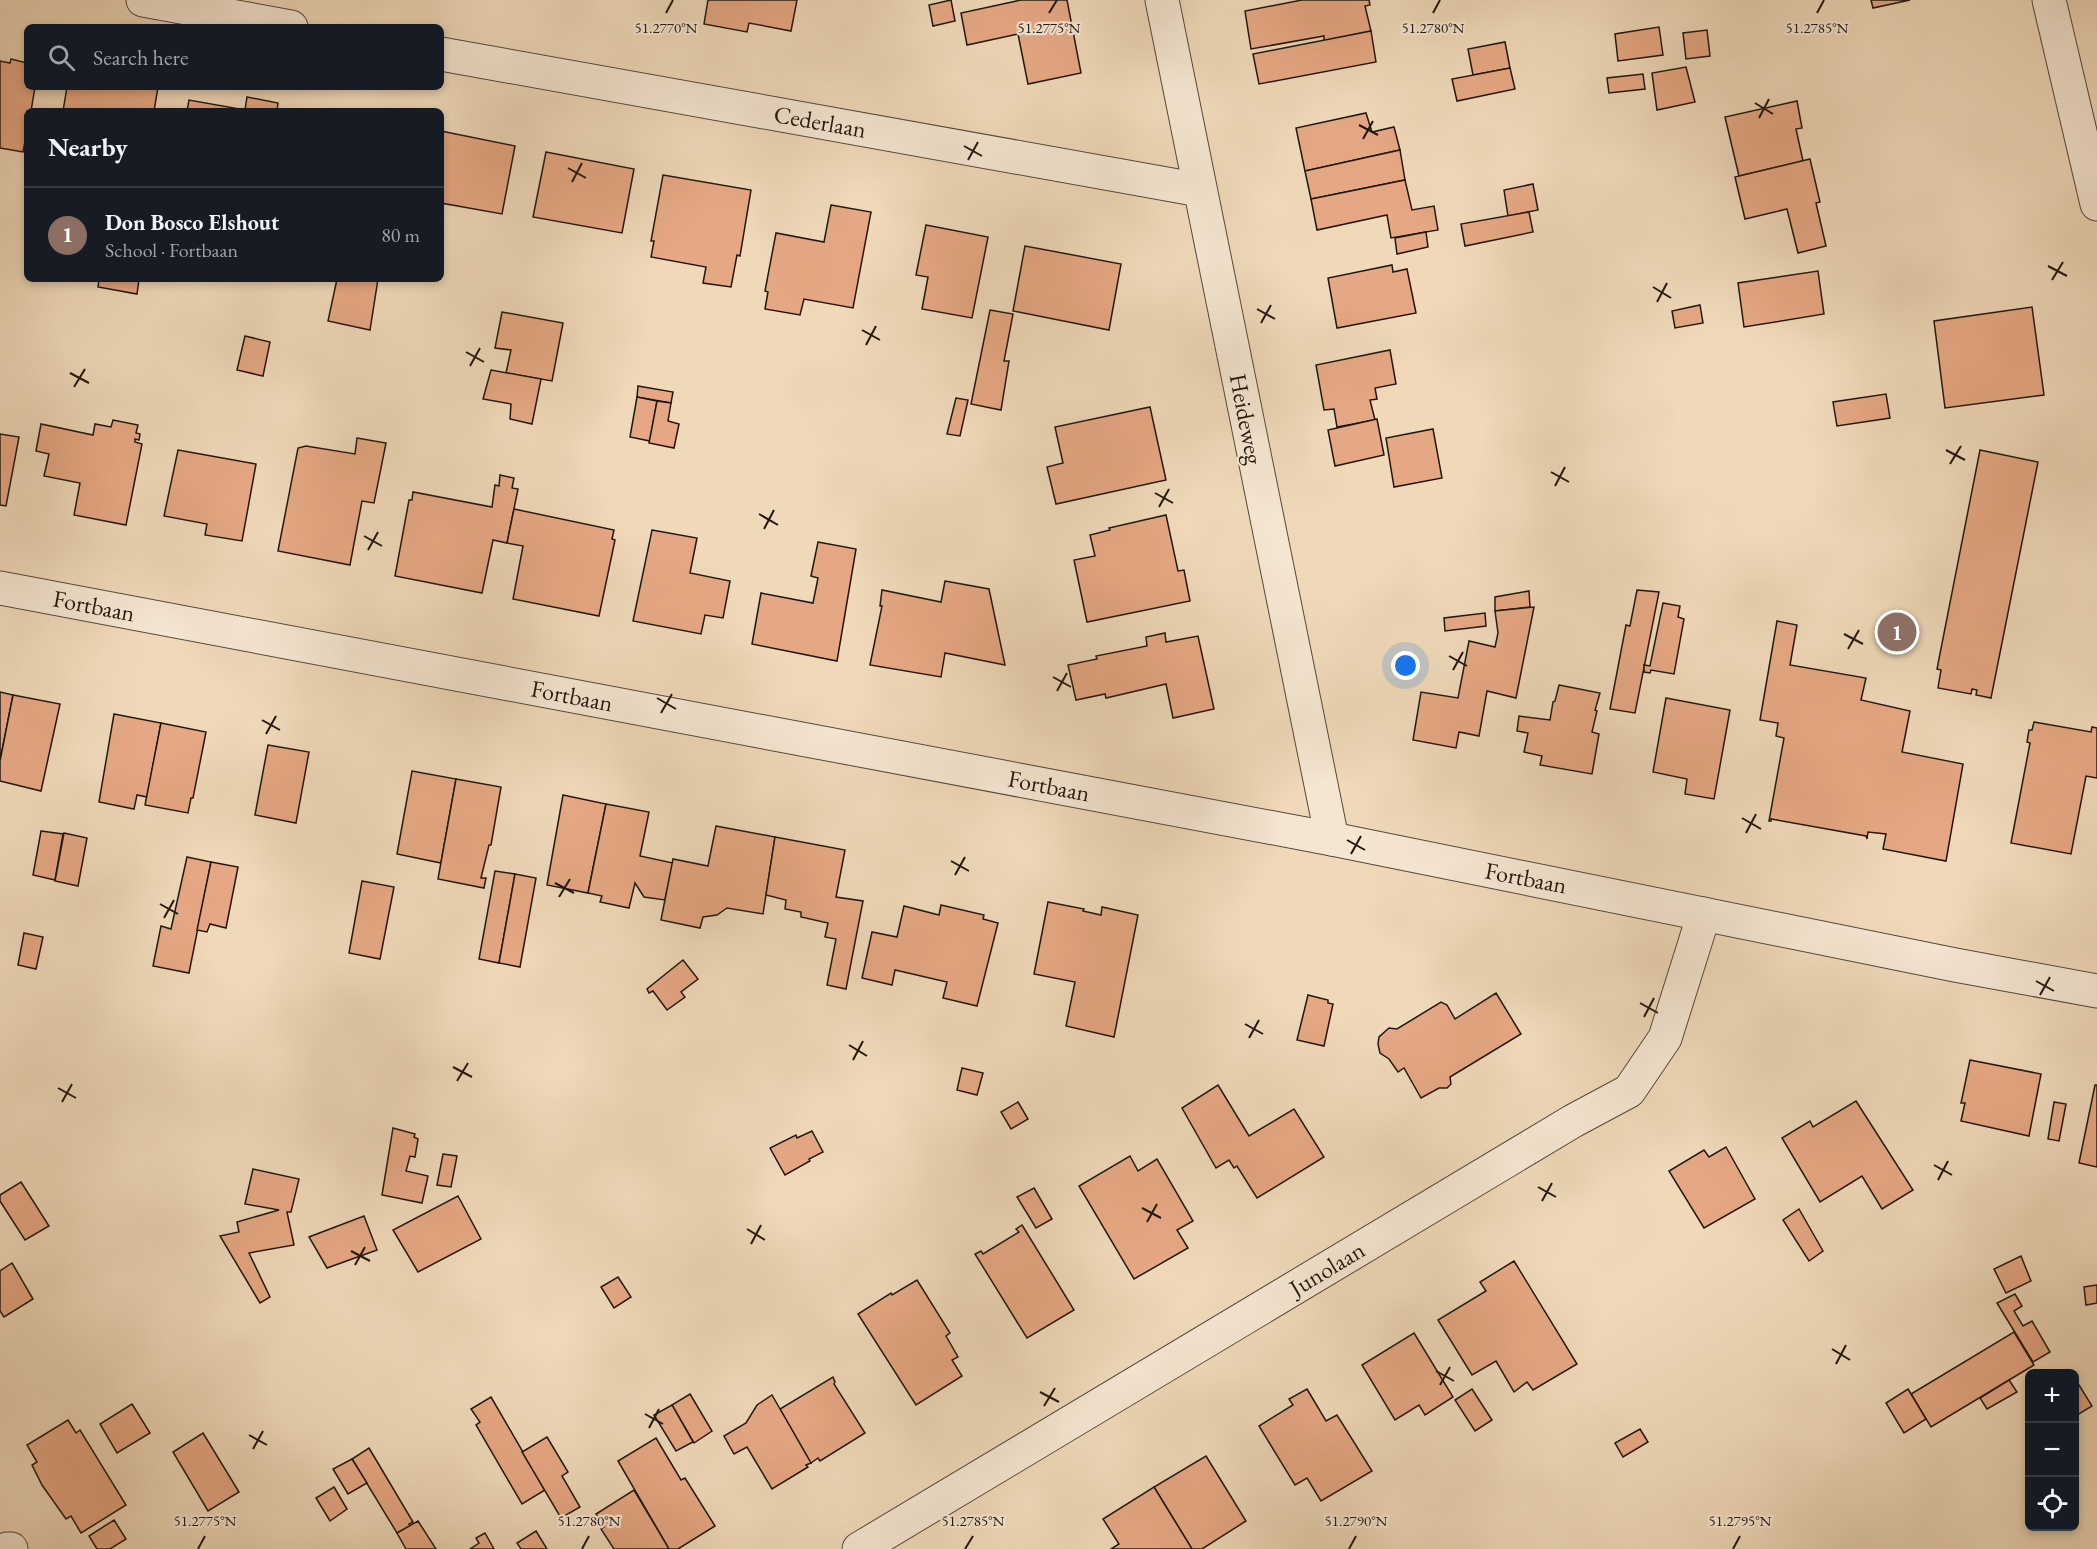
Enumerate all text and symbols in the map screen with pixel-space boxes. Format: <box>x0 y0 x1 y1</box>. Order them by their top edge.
text: 51.2770°N <box>635 18 698 37</box>
text: 51.2775°N <box>1018 18 1081 37</box>
text: 51.2780°N <box>1402 18 1465 37</box>
text: 51.2785°N <box>1786 18 1849 37</box>
search box <box>24 24 444 90</box>
icon: search <box>45 41 78 74</box>
text: Search here <box>93 43 188 72</box>
street label: Cederlaan <box>771 98 869 145</box>
text: Nearby <box>48 130 128 164</box>
text: Don Bosco Elshout <box>105 208 279 237</box>
text: 1 <box>62 222 73 248</box>
text: 80 m <box>381 222 420 248</box>
text: School · Fortbaan <box>105 237 238 263</box>
street label: Heideweg <box>1223 371 1271 467</box>
street label: Fortbaan <box>51 582 138 629</box>
pin: 1 <box>1878 610 1916 654</box>
your location <box>1391 651 1420 680</box>
street label: Fortbaan <box>529 672 616 719</box>
street label: Fortbaan <box>1006 762 1093 809</box>
street label: Fortbaan <box>1483 854 1570 901</box>
street label: Junolaan <box>1282 1234 1370 1304</box>
map controls <box>2025 1369 2079 1531</box>
button: + <box>2025 1369 2079 1423</box>
button: − <box>2025 1423 2079 1477</box>
button: locate <box>2025 1477 2079 1531</box>
text: 51.2775°N <box>174 1511 237 1530</box>
text: 51.2780°N <box>558 1511 621 1530</box>
text: 51.2785°N <box>942 1511 1005 1530</box>
text: 51.2790°N <box>1325 1511 1388 1530</box>
text: 51.2795°N <box>1709 1511 1772 1530</box>

